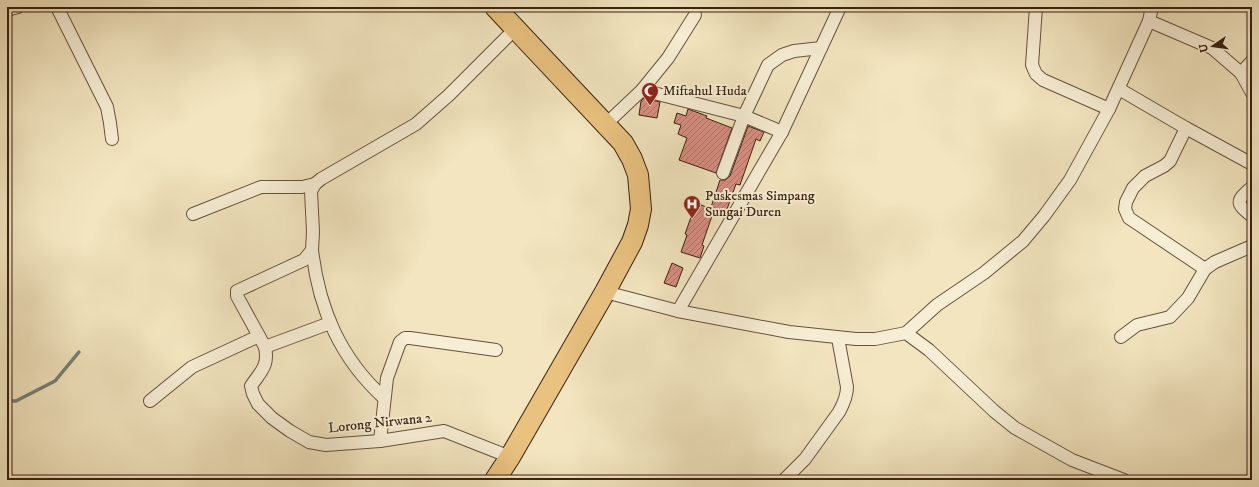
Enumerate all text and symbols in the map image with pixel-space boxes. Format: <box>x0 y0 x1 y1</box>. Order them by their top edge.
north arrow <box>1193 26 1233 66</box>
text: U <box>1196 42 1212 54</box>
mosque icon: Miftahul Huda <box>640 81 660 106</box>
place label: Miftahul Huda <box>663 82 747 100</box>
place label: Puskesmas Simpang Sungai Duren <box>705 187 815 221</box>
hospital icon: Puskesmas Simpang Sungai Duren <box>682 194 702 219</box>
street label: Lorong Nirwana 2 <box>327 409 433 437</box>

